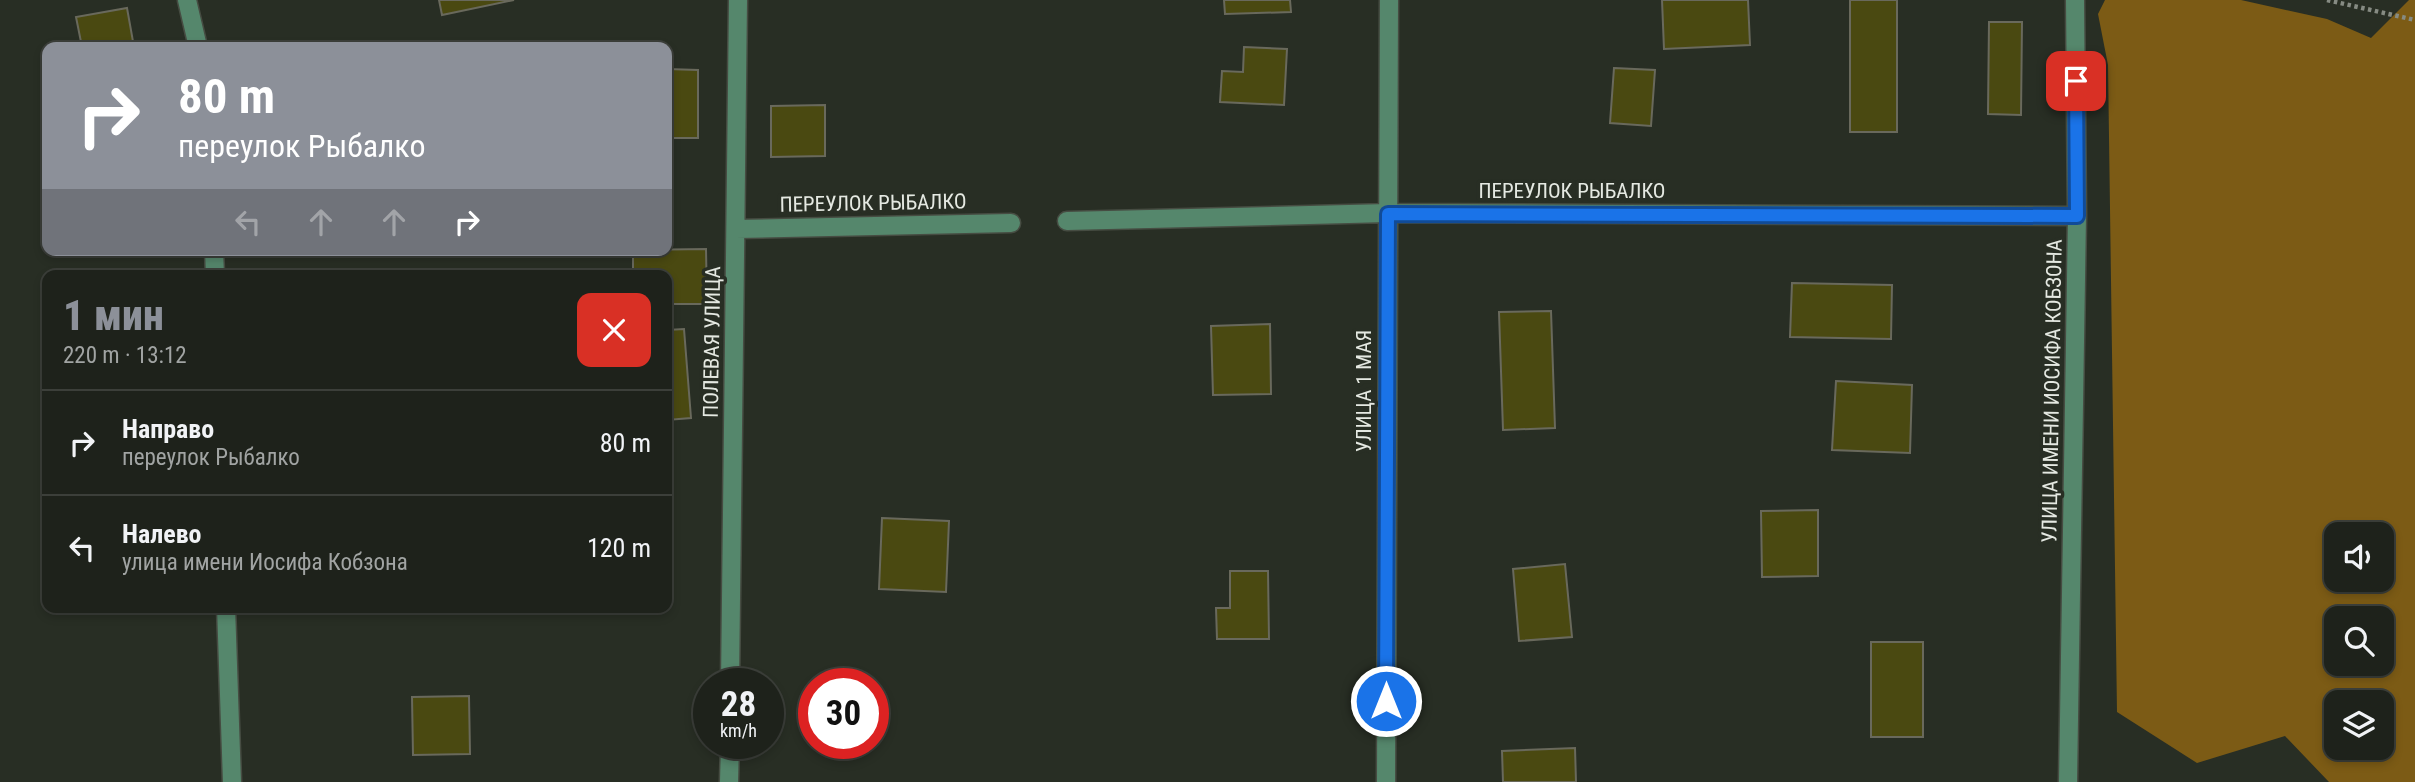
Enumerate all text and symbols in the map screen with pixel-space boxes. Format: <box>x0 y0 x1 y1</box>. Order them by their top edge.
pin <box>2046 51 2106 111</box>
icon: arrive <box>2057 62 2095 100</box>
text: 80 m <box>178 68 275 125</box>
icon: right <box>63 70 154 161</box>
text: переулок Рыбалко <box>178 127 425 165</box>
street label: ПЕРЕУЛОК РЫБАЛКО <box>1479 179 1666 203</box>
street label: ПЕРЕУЛОК РЫБАЛКО <box>779 189 967 217</box>
icon: left <box>229 203 267 241</box>
icon: ahead <box>302 203 340 241</box>
icon: ahead <box>375 203 413 241</box>
icon: right <box>448 203 486 241</box>
street label: УЛИЦА ИМЕНИ ИОСИФА КОБЗОНА <box>2037 239 2067 543</box>
street label: ПОЛЕВАЯ УЛИЦА <box>699 266 725 418</box>
text: 1 мин <box>63 291 164 340</box>
button: close <box>577 293 651 367</box>
street label: УЛИЦА 1 МАЯ <box>1352 330 1376 452</box>
text: 220 m · 13:12 <box>63 342 187 369</box>
text: Направо <box>122 414 214 444</box>
icon: right <box>63 424 101 462</box>
text: 80 m <box>600 428 651 458</box>
text: переулок Рыбалко <box>122 444 300 471</box>
text: Налево <box>122 519 202 549</box>
map controls <box>2324 522 2394 760</box>
button: sound <box>2324 522 2394 592</box>
icon: left <box>63 529 101 567</box>
text: 120 m <box>587 533 651 563</box>
text: улица имени Иосифа Кобзона <box>122 549 408 576</box>
button: search <box>2324 606 2394 676</box>
position arrow <box>1349 664 1423 738</box>
speed limit sign: 30 <box>798 668 889 759</box>
text: 28 <box>721 684 756 725</box>
button: layers <box>2324 690 2394 760</box>
text: km/h <box>720 720 757 741</box>

